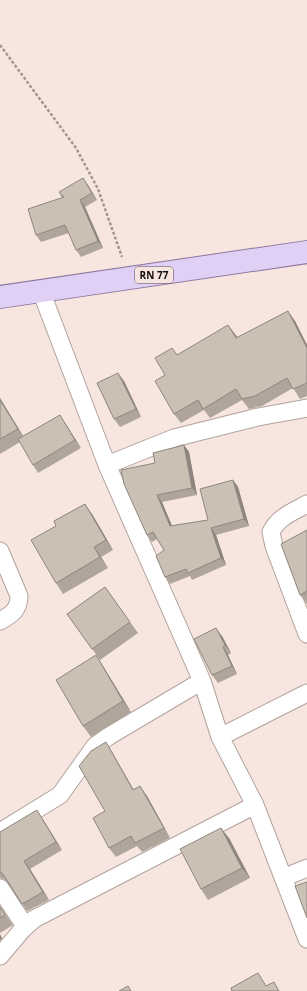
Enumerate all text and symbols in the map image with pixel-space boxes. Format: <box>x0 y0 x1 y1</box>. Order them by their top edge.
road number: RN 77 <box>135 267 173 283</box>

